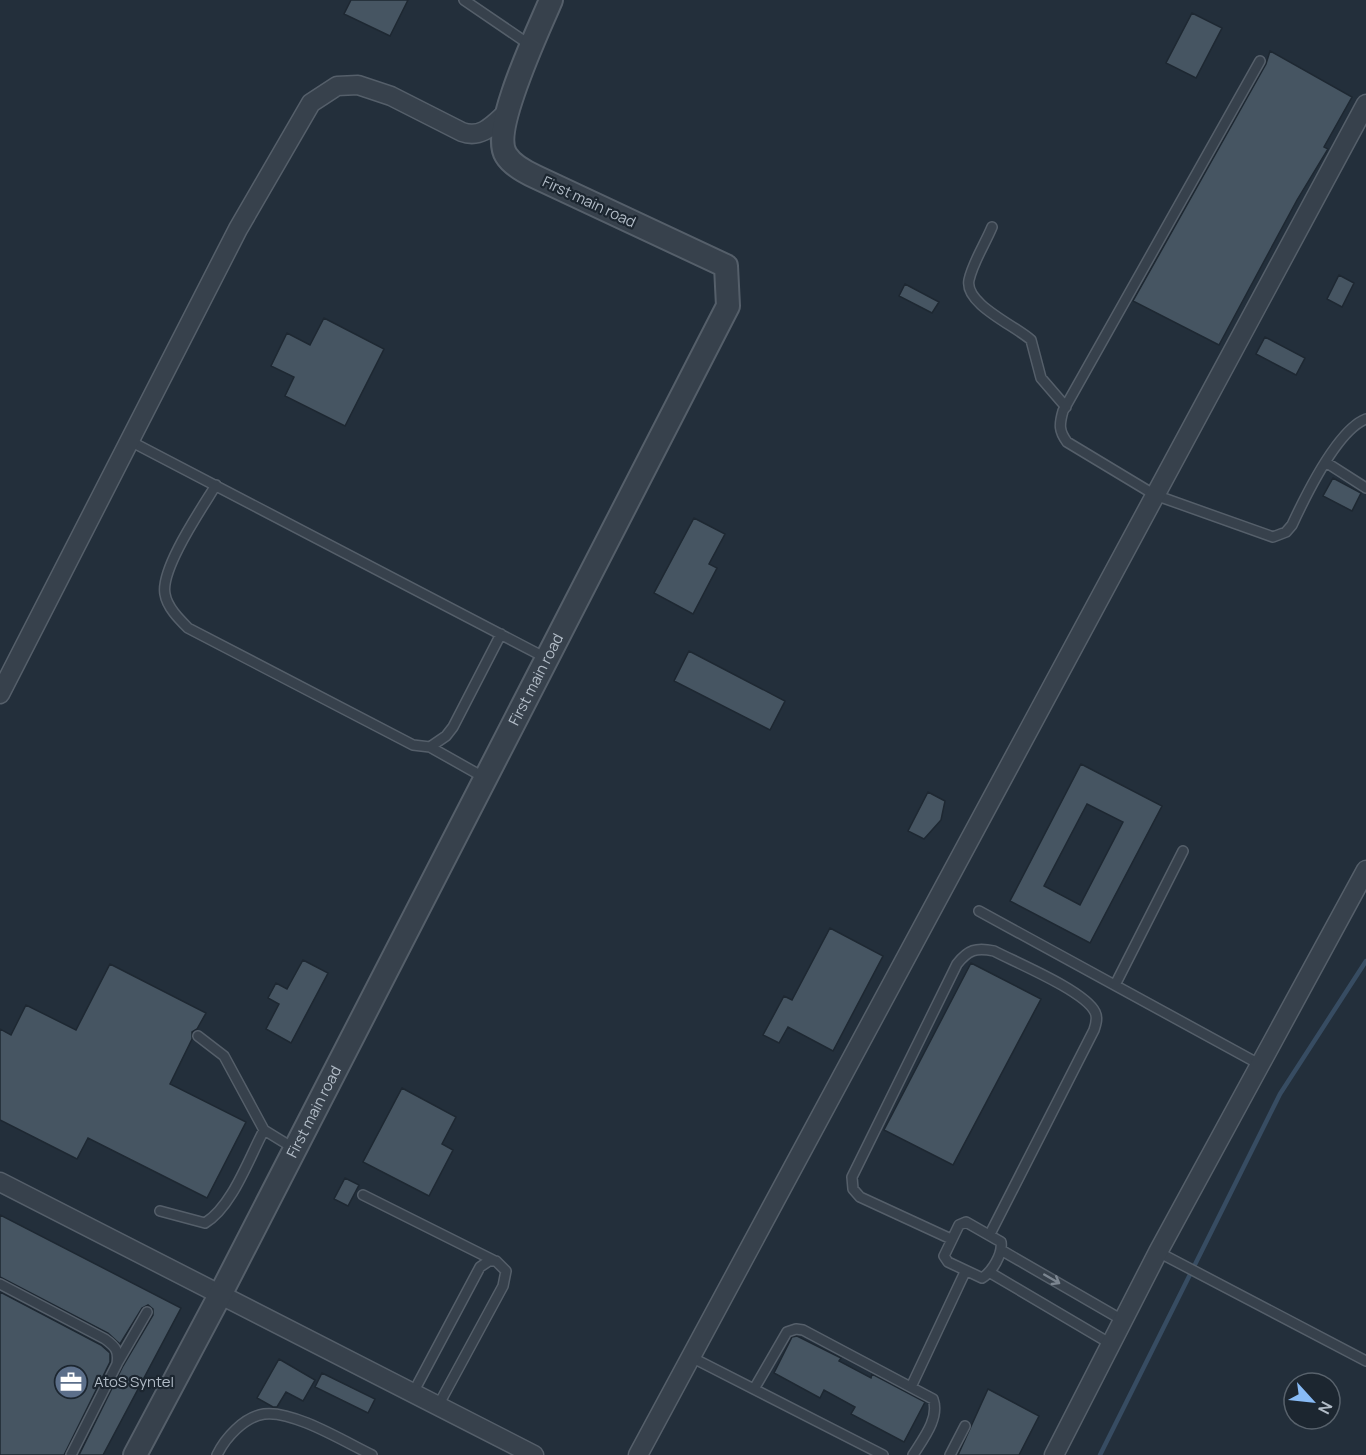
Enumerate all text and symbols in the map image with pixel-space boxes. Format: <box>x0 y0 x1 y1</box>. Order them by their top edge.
street label: First main road <box>539 171 639 232</box>
street label: First main road <box>503 630 568 729</box>
street label: First main road <box>281 1062 346 1161</box>
one-way arrow <box>1043 1274 1060 1286</box>
office icon: AtoS Syntel <box>53 1364 89 1400</box>
place label: AtoS Syntel <box>94 1371 174 1392</box>
north arrow <box>1282 1371 1342 1431</box>
text: N <box>1313 1398 1338 1418</box>

